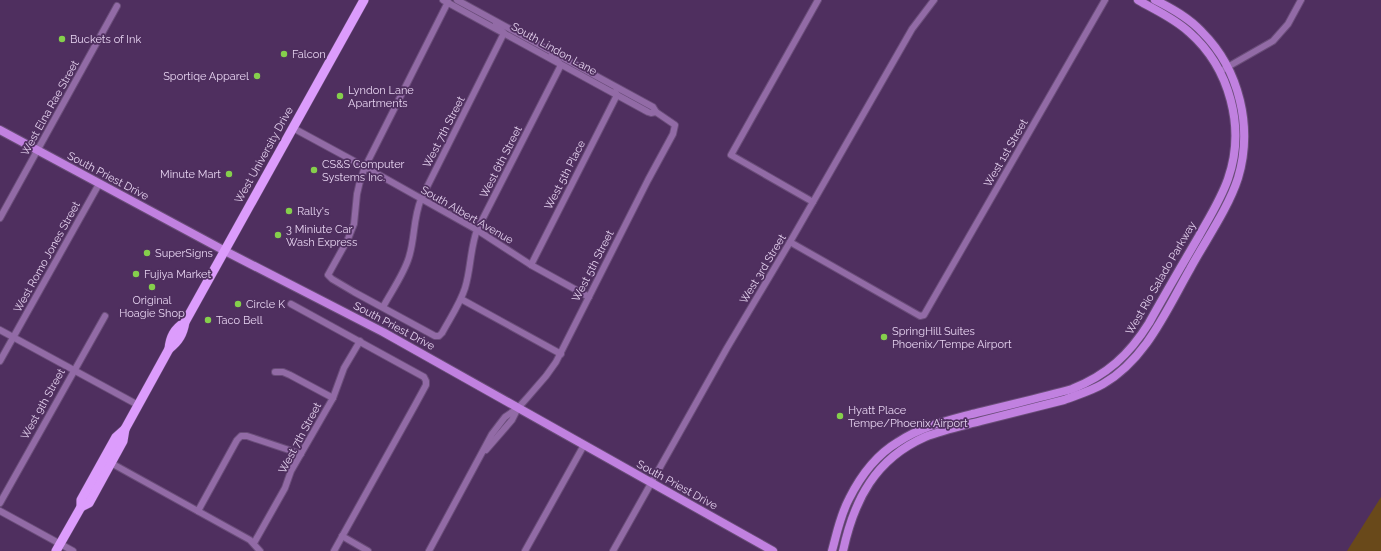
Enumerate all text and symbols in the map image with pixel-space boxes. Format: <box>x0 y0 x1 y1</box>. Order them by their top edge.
street label: South Lindon Lane <box>509 20 600 78</box>
place label: Buckets of Ink <box>70 33 141 46</box>
marker: Buckets of Ink <box>57 34 67 44</box>
place label: Falcon <box>292 48 326 61</box>
marker: Falcon <box>279 49 289 59</box>
street label: West Elna Rae Street <box>18 58 82 158</box>
place label: Sportiqe Apparel <box>163 70 249 83</box>
marker: Sportiqe Apparel <box>252 71 262 81</box>
place label: Lyndon Lane Apartments <box>348 84 414 110</box>
marker: Lyndon Lane Apartments <box>335 91 345 101</box>
street label: West 7th Street <box>420 94 468 170</box>
street label: West University Drive <box>232 104 296 205</box>
street label: West 1st Street <box>981 117 1031 189</box>
street label: West 6th Street <box>477 124 525 200</box>
street label: West 5th Place <box>542 138 588 212</box>
street label: South Priest Drive <box>65 149 151 203</box>
place label: CS&S Computer Systems Inc. <box>322 158 405 184</box>
marker: CS&S Computer Systems Inc. <box>309 165 319 175</box>
place label: Minute Mart <box>160 168 221 181</box>
marker: Minute Mart <box>224 169 234 179</box>
street label: South Albert Avenue <box>418 183 516 247</box>
street label: West Romo Jones Street <box>11 199 83 315</box>
place label: Rally's <box>297 205 329 218</box>
marker: Rally's <box>284 206 294 216</box>
street label: West Rio Salado Parkway <box>1123 219 1199 337</box>
place label: 3 Miniute Car Wash Express <box>286 223 357 249</box>
street label: West 5th Street <box>569 228 617 304</box>
marker: 3 Miniute Car Wash Express <box>273 230 283 240</box>
street label: West 3rd Street <box>737 232 789 306</box>
place label: SuperSigns <box>155 247 213 260</box>
marker: SuperSigns <box>142 248 152 258</box>
place label: Fujiya Market <box>144 268 212 281</box>
marker: Fujiya Market <box>131 269 141 279</box>
marker: Original Hoagie Shop <box>147 282 157 292</box>
place label: Original Hoagie Shop <box>119 294 185 320</box>
place label: Circle K <box>246 298 286 311</box>
marker: Circle K <box>233 299 243 309</box>
street label: South Priest Drive <box>351 299 437 353</box>
place label: Taco Bell <box>216 314 263 327</box>
marker: Taco Bell <box>203 315 213 325</box>
place label: SpringHill Suites Phoenix/Tempe Airport <box>892 325 1012 351</box>
marker: SpringHill Suites Phoenix/Tempe Airport <box>879 332 889 342</box>
street label: West 9th Street <box>18 366 68 442</box>
street label: West 7th Street <box>276 400 324 476</box>
place label: Hyatt Place Tempe/Phoenix Airport <box>848 404 968 430</box>
marker: Hyatt Place Tempe/Phoenix Airport <box>835 411 845 421</box>
street label: South Priest Drive <box>634 457 720 513</box>

